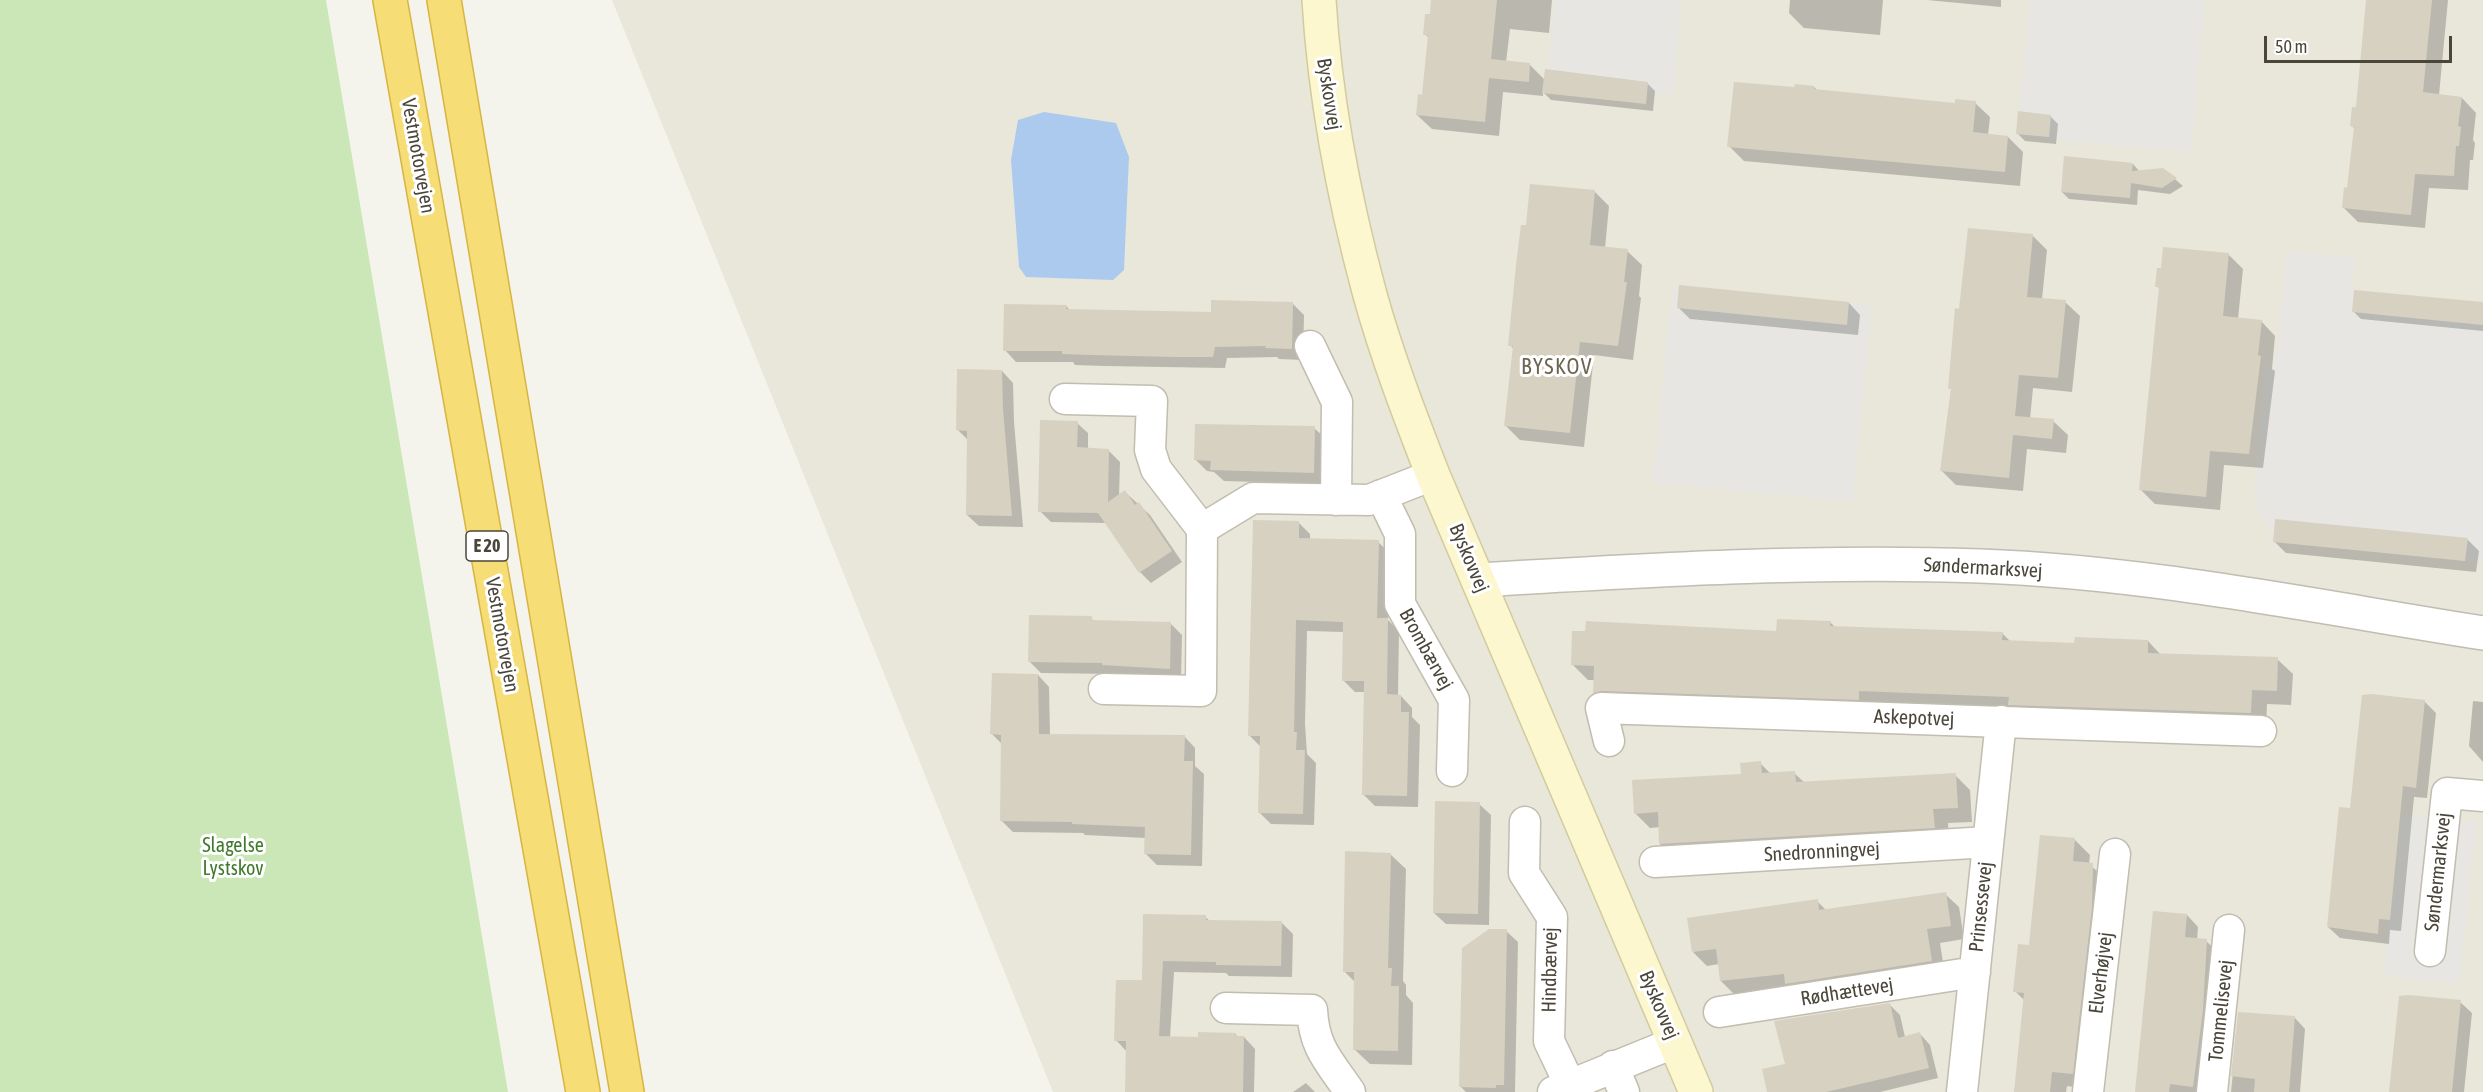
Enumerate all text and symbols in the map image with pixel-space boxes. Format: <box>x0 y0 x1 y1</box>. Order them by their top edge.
scale bar <box>2267 24 2454 62</box>
text: 50 m <box>2275 36 2307 57</box>
street label: Byskovvej <box>1311 56 1347 132</box>
street label: Vestmotorvejen <box>396 97 440 215</box>
district label: BYSKOV <box>1521 354 1593 380</box>
street label: Byskovvej <box>1444 520 1494 596</box>
road number: E 20 <box>466 531 508 561</box>
street label: Søndermarksvej <box>1923 553 2043 583</box>
street label: Vestmotorvejen <box>480 576 524 694</box>
street label: Brombærvej <box>1394 604 1458 694</box>
street label: Askepotvej <box>1873 705 1955 731</box>
street label: Søndermarksvej <box>2420 812 2456 932</box>
park label: Slagelse Lystskov <box>202 834 264 881</box>
street label: Snedronningvej <box>1764 837 1880 867</box>
street label: Prinsessevej <box>1964 861 1998 953</box>
street label: Hindbærvej <box>1537 927 1563 1013</box>
street label: Elverhøjvej <box>2084 931 2118 1015</box>
street label: Tommelisevej <box>2204 959 2238 1063</box>
street label: Byskovvej <box>1634 967 1684 1043</box>
street label: Rødhættevej <box>1799 973 1895 1011</box>

